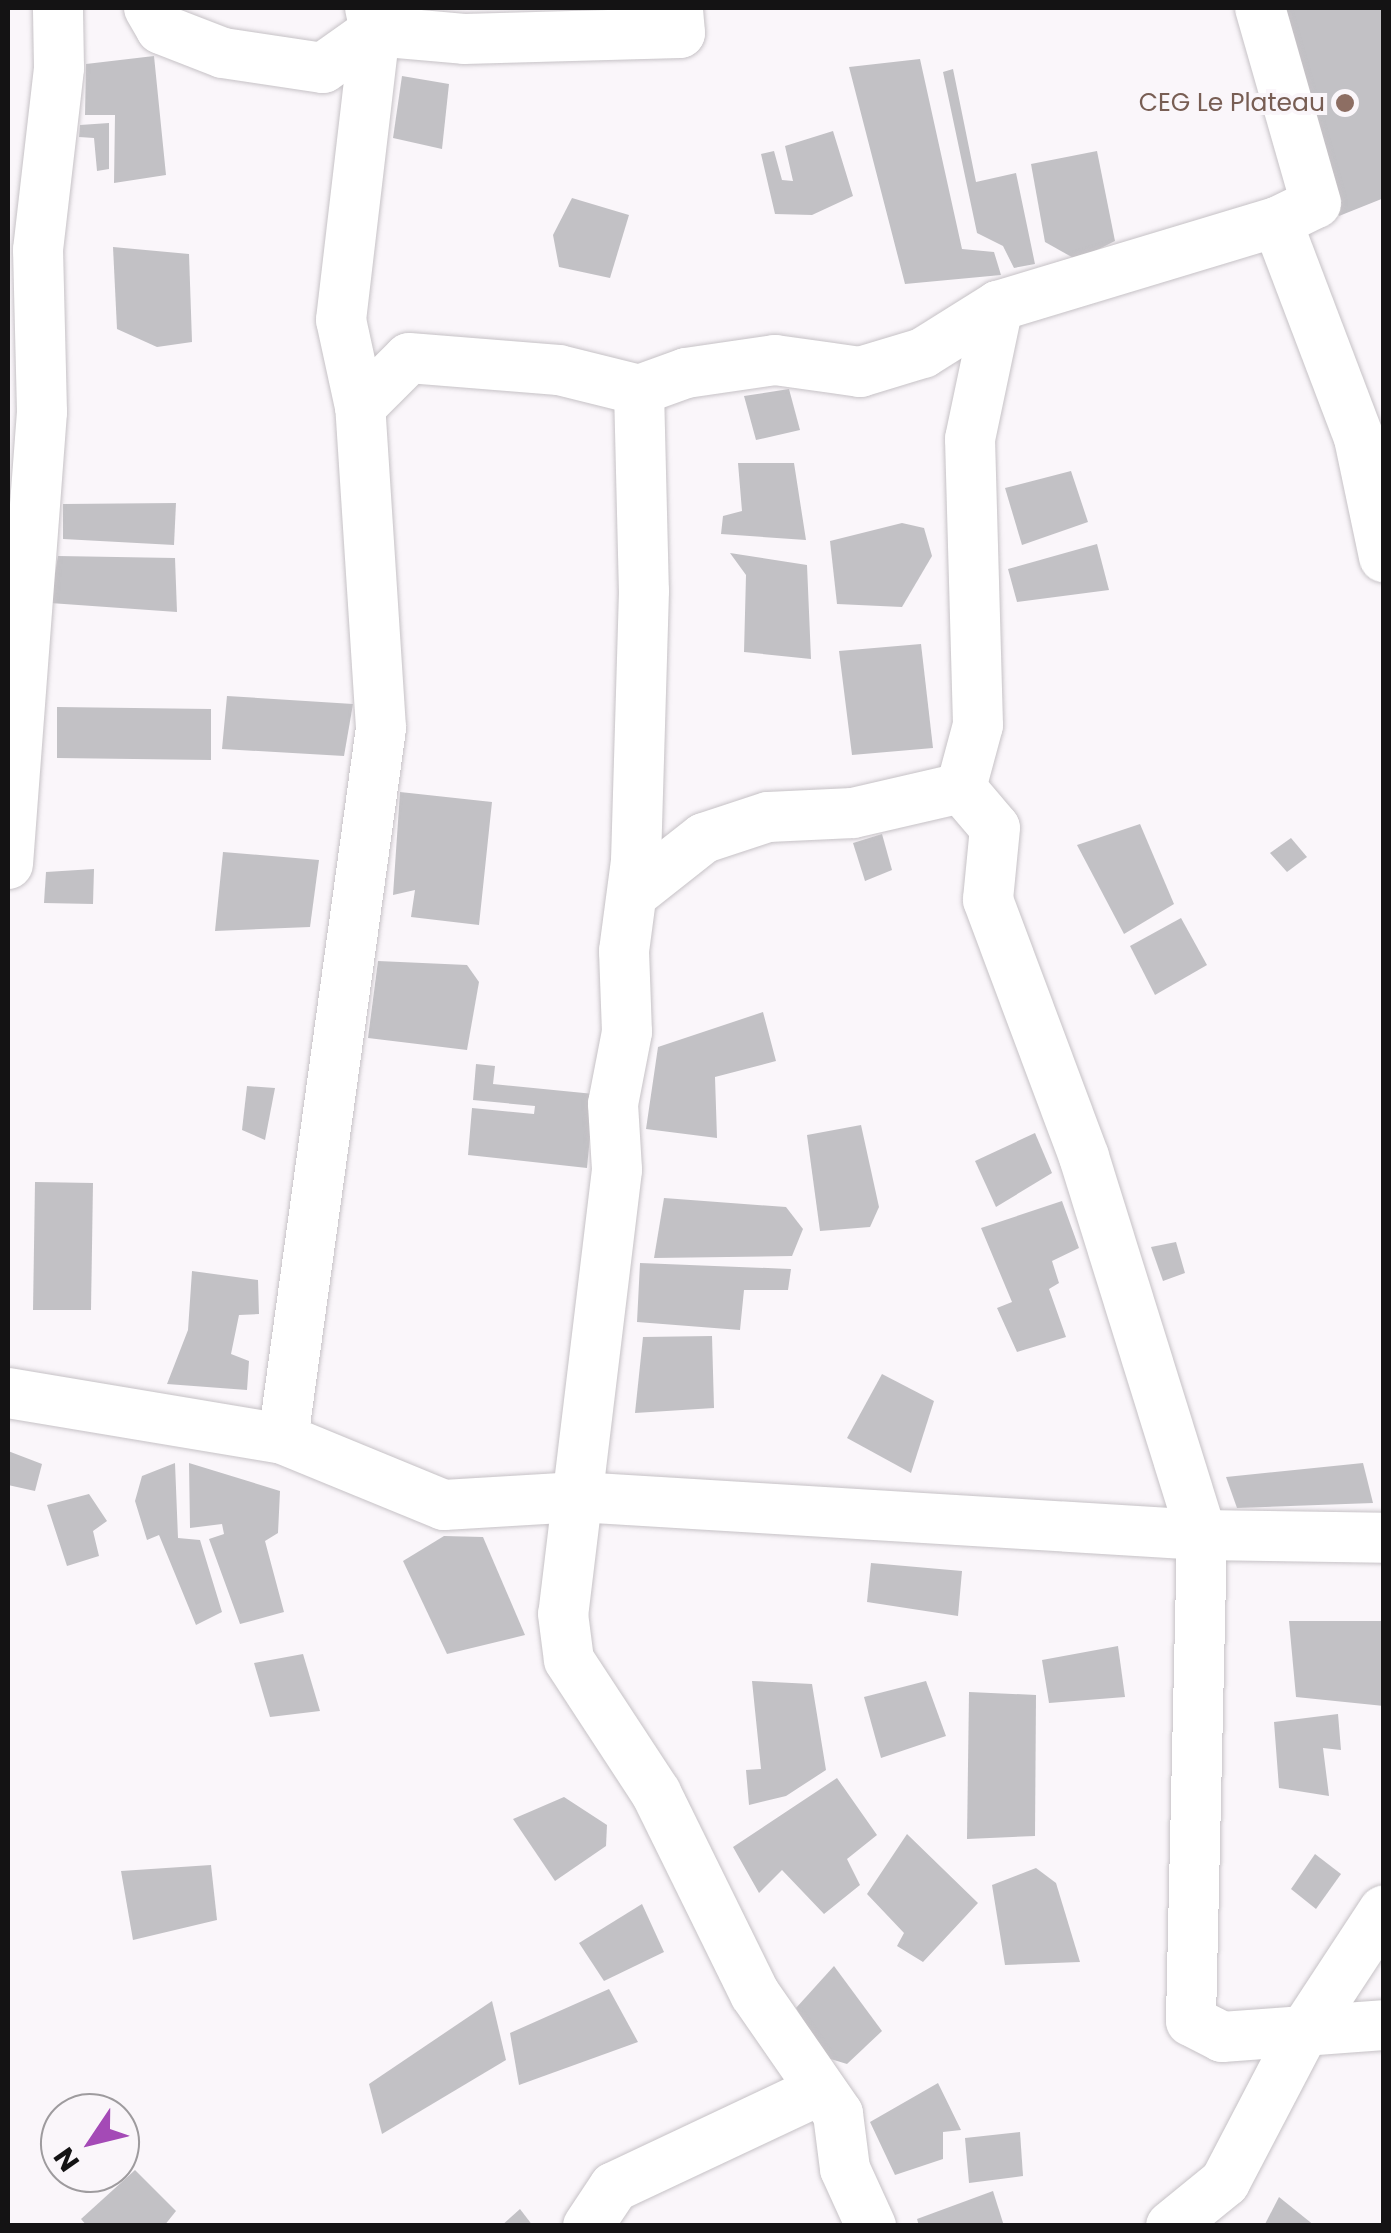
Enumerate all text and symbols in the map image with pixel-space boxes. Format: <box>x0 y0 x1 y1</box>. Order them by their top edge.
place label: CEG Le Plateau <box>1139 88 1325 118</box>
marker: CEG Le Plateau <box>1334 92 1356 114</box>
north arrow <box>40 2093 140 2193</box>
text: N <box>45 2140 89 2179</box>

